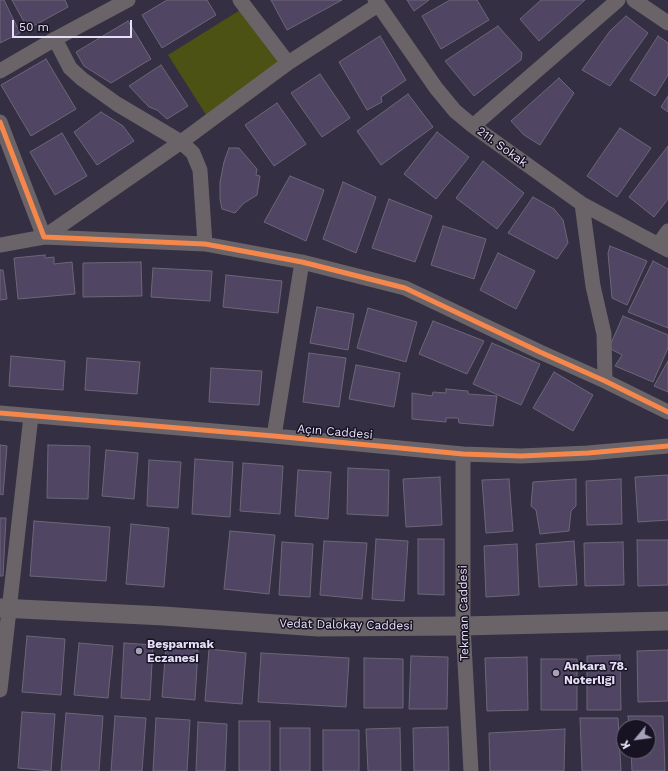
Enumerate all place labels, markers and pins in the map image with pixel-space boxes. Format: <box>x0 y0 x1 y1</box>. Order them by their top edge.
place label: Beşparmak Eczanesi <box>147 637 214 665</box>
marker: Beşparmak Eczanesi <box>134 646 144 656</box>
place label: Ankara 78. Noterliği <box>564 659 627 687</box>
marker: Ankara 78. Noterliği <box>551 668 561 678</box>

